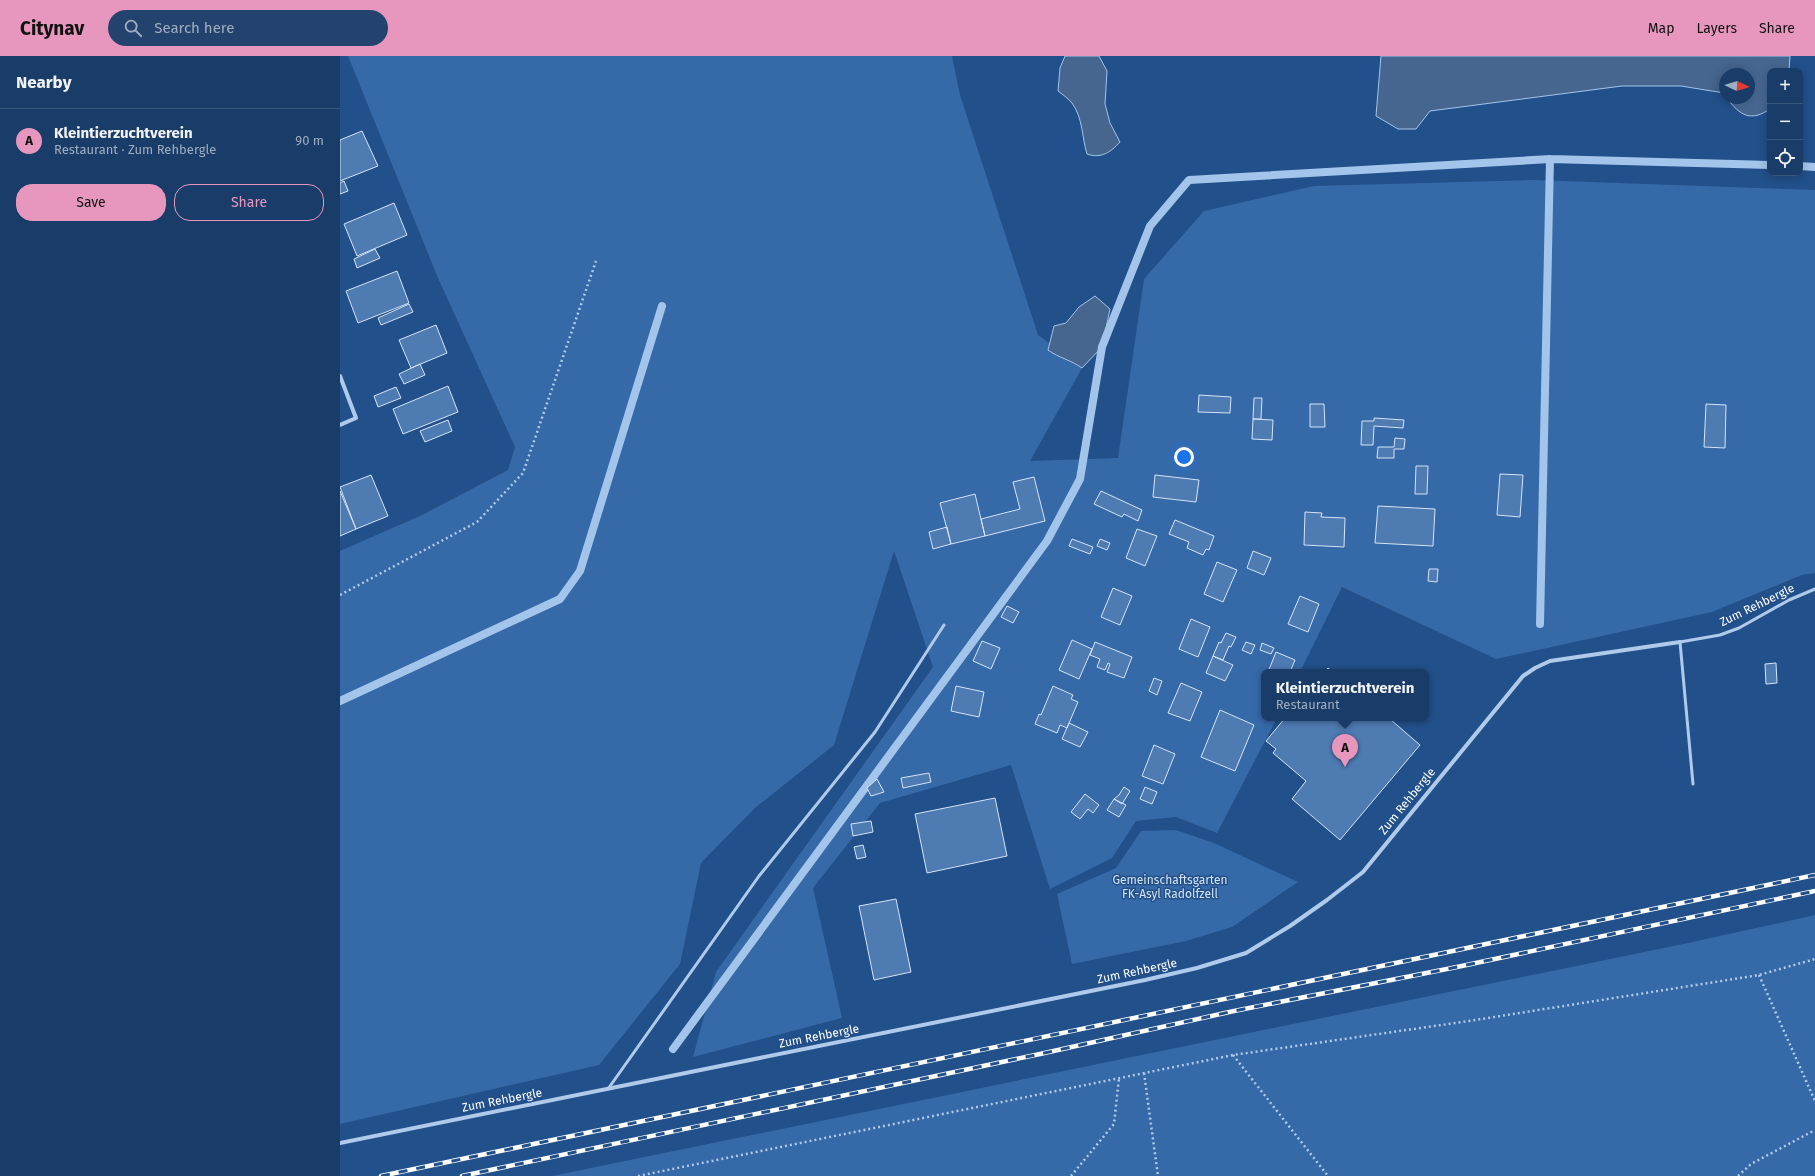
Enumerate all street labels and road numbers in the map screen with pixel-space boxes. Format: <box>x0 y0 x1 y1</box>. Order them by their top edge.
street label: Zum Rehbergle <box>1717 581 1797 629</box>
street label: Zum Rehbergle <box>1376 765 1438 837</box>
street label: Zum Rehbergle <box>1096 956 1178 986</box>
street label: Zum Rehbergle <box>778 1021 860 1051</box>
street label: Zum Rehbergle <box>461 1085 543 1115</box>

